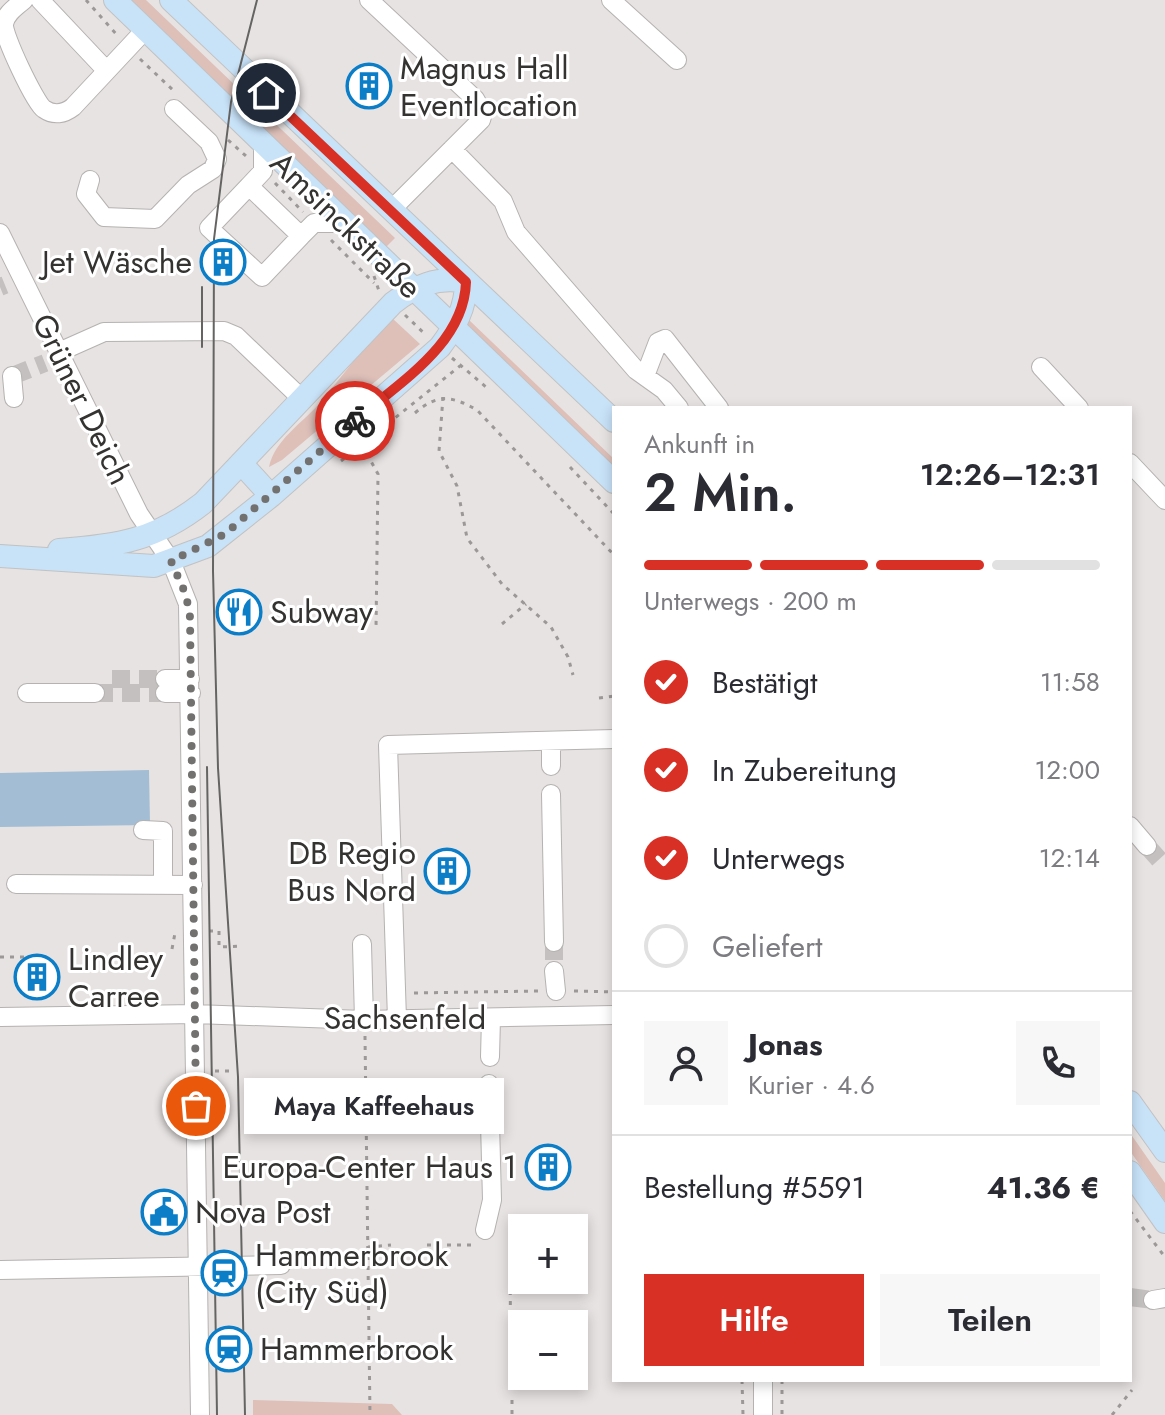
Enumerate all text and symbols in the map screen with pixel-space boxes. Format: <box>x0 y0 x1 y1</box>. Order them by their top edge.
place label: Magnus Hall Eventlocation <box>400 45 578 128</box>
pin <box>232 59 300 127</box>
building icon: Magnus Hall Eventlocation <box>345 62 393 110</box>
icon: home <box>244 71 288 115</box>
street label: Amsinckstraße <box>260 141 432 309</box>
building icon: Jet Wäsche <box>199 238 247 286</box>
place label: Jet Wäsche <box>38 239 192 285</box>
street label: Grüner Deich <box>21 306 143 492</box>
courier <box>315 381 395 461</box>
icon: bike <box>333 399 377 443</box>
text: Ankunft in <box>644 425 755 463</box>
text: 12:26–12:31 <box>920 453 1100 496</box>
text: 2 Min. <box>644 455 797 531</box>
text: Unterwegs · 200 m <box>644 582 857 620</box>
restaurant icon: Subway <box>215 588 263 636</box>
place label: Subway <box>270 589 374 635</box>
icon: check <box>644 660 688 704</box>
text: Bestätigt <box>712 661 817 704</box>
text: 11:58 <box>1040 663 1100 701</box>
icon: check <box>644 748 688 792</box>
text: In Zubereitung <box>712 749 897 792</box>
text: 12:00 <box>1035 751 1100 789</box>
place label: DB Regio Bus Nord <box>287 830 416 913</box>
icon: check <box>644 836 688 880</box>
text: Unterwegs <box>712 837 845 880</box>
text: 12:14 <box>1039 839 1100 877</box>
building icon: DB Regio Bus Nord <box>423 847 471 895</box>
text: Geliefert <box>712 925 822 968</box>
place label: Lindley Carree <box>68 936 164 1019</box>
building icon: Lindley Carree <box>13 953 61 1001</box>
street label: Sachsenfeld <box>324 995 486 1041</box>
button: person <box>644 1021 728 1105</box>
button: phone <box>1016 1021 1100 1105</box>
text: Jonas <box>748 1023 823 1066</box>
text: Kurier · 4.6 <box>748 1066 875 1104</box>
pin <box>162 1072 230 1140</box>
callout: Maya Kaffeehaus <box>244 1078 504 1134</box>
icon: bag <box>174 1084 218 1128</box>
text: Maya Kaffeehaus <box>274 1087 474 1125</box>
building icon: Europa-Center Haus 1 <box>524 1143 572 1191</box>
place label: Europa-Center Haus 1 <box>222 1144 517 1190</box>
text: Bestellung #5591 <box>644 1166 865 1209</box>
text: 41.36 € <box>987 1166 1100 1209</box>
public building icon: Nova Post <box>140 1188 188 1236</box>
place label: Nova Post <box>195 1189 331 1235</box>
map controls <box>508 1214 588 1390</box>
button: + <box>508 1214 588 1294</box>
place label: Hammerbrook (City Süd) <box>255 1232 449 1315</box>
station icon: Hammerbrook (City Süd) <box>200 1249 248 1297</box>
button: Hilfe <box>644 1274 864 1366</box>
button: Teilen <box>880 1274 1100 1366</box>
button: − <box>508 1310 588 1390</box>
station icon: Hammerbrook <box>205 1325 253 1373</box>
place label: Hammerbrook <box>260 1326 454 1372</box>

